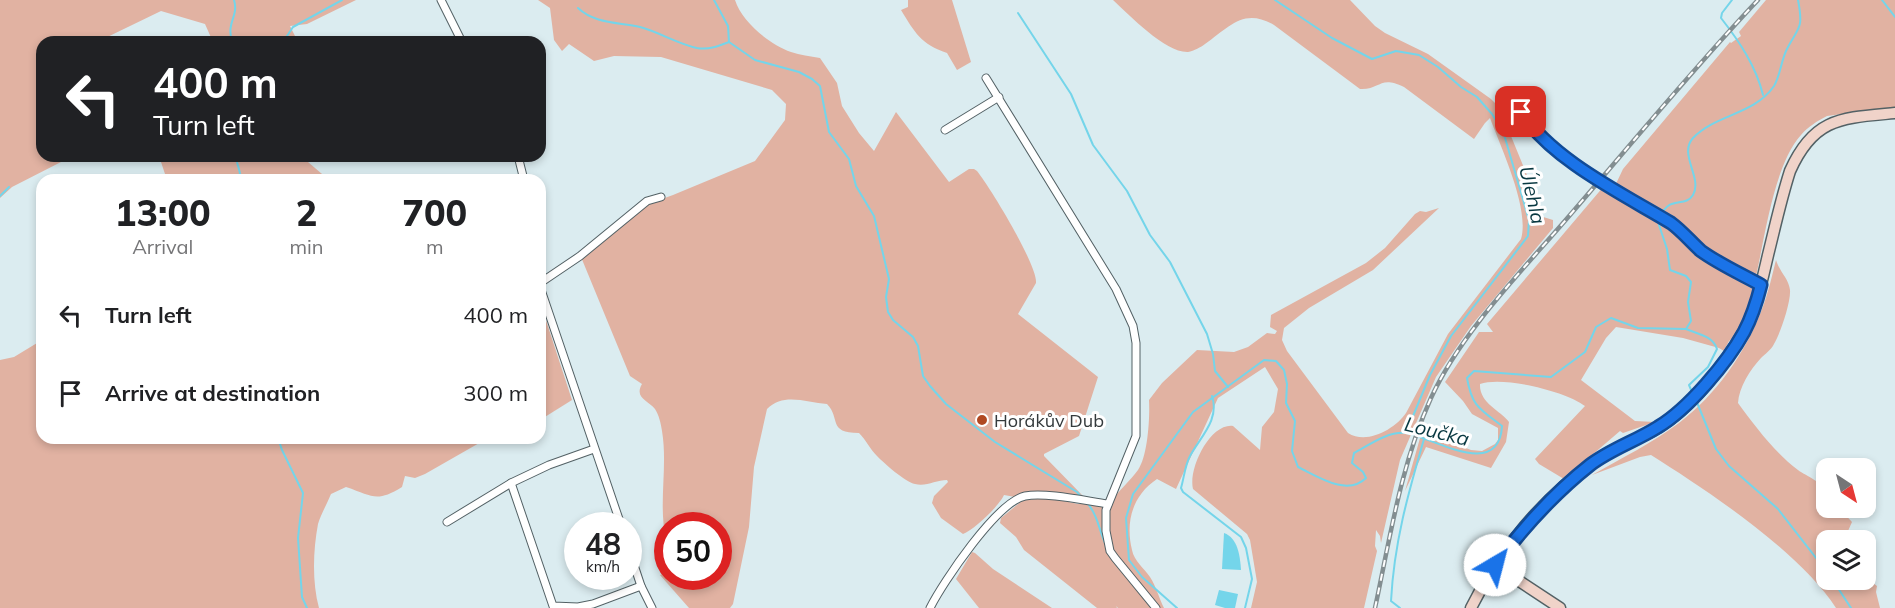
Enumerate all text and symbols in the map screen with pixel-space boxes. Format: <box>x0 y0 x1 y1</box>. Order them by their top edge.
text: 400 m <box>153 56 278 109</box>
icon: left <box>54 60 132 138</box>
pin <box>1495 86 1546 137</box>
icon: arrive <box>1504 95 1537 128</box>
text: Turn left <box>153 108 255 142</box>
water label: Úlehla <box>1514 164 1552 226</box>
text: 13:00 <box>115 190 211 235</box>
text: 2 <box>296 190 317 235</box>
text: 700 <box>402 190 467 235</box>
text: Arrival <box>132 234 193 259</box>
text: min <box>289 234 324 259</box>
text: m <box>426 234 444 259</box>
icon: left <box>54 299 87 332</box>
text: Turn left <box>105 301 192 329</box>
text: 400 m <box>463 301 528 329</box>
icon: arrive <box>54 377 87 410</box>
text: Arrive at destination <box>105 379 320 407</box>
text: 300 m <box>463 379 528 407</box>
place label: Horákův Dub <box>994 409 1104 432</box>
water label: Loučka <box>1402 411 1472 451</box>
marker: Horákův Dub <box>975 413 989 427</box>
north arrow <box>1816 458 1876 518</box>
map controls <box>1816 458 1876 590</box>
speed limit sign: 50 <box>654 512 732 590</box>
text: 48 <box>585 525 621 563</box>
button: layers <box>1816 530 1876 590</box>
position arrow <box>1463 533 1527 597</box>
text: km/h <box>586 557 620 576</box>

